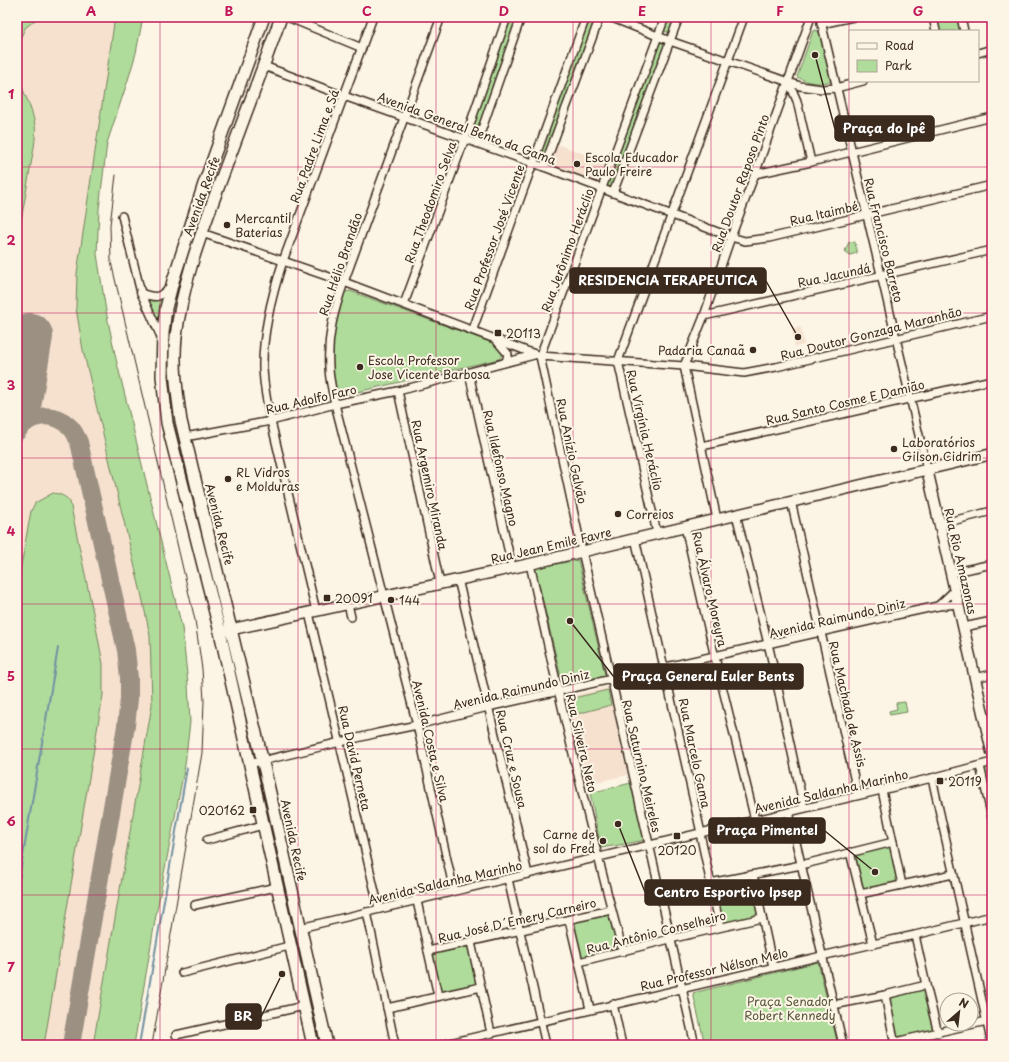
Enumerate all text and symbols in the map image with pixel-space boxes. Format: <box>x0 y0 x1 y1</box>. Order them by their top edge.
text: A <box>86 1 96 20</box>
text: B <box>225 1 234 20</box>
text: C <box>362 1 372 20</box>
text: D <box>499 1 509 20</box>
text: E <box>638 1 646 20</box>
text: F <box>776 1 784 20</box>
text: G <box>913 1 923 20</box>
legend <box>849 30 979 82</box>
text: Road <box>885 36 914 54</box>
text: Park <box>885 56 912 74</box>
text: 1 <box>8 84 14 103</box>
street label: Rua Padre Lima e Sá <box>285 86 343 205</box>
street label: Avenida General Bento da Gama <box>375 87 559 169</box>
street label: Rua Doutor Raposo Pinto <box>707 111 774 255</box>
callout: Praça do Ipê <box>835 116 934 141</box>
text: Praça do Ipê <box>843 118 925 137</box>
street label: Rua Theodomiro Selva <box>400 138 461 266</box>
place label: Escola Educador Paulo Freire <box>585 148 679 180</box>
street label: Avenida Recife <box>178 154 224 238</box>
marker: Escola Educador Paulo Freire <box>572 159 582 169</box>
street label: Rua Professor José Vicente <box>459 162 529 312</box>
street label: Rua Francisco Barreto <box>860 176 908 305</box>
street label: Rua Jerônimo Heráclio <box>536 185 598 314</box>
street label: Rua Itaimbé <box>788 196 860 230</box>
place label: Mercantil Baterias <box>235 209 292 241</box>
street label: Rua Hélio Brandão <box>314 210 366 318</box>
marker: Mercantil Baterias <box>222 220 232 230</box>
text: 2 <box>6 230 16 249</box>
street label: Rua Jacundá <box>796 258 873 292</box>
callout: RESIDENCIA TERAPEUTICA <box>570 268 766 293</box>
text: RESIDENCIA TERAPEUTICA <box>578 270 758 289</box>
street label: Rua Doutor Gonzaga Maranhão <box>778 302 964 364</box>
place label: 20113 <box>506 324 541 342</box>
marker: 20113 <box>493 328 503 338</box>
place label: Padaria Canaã <box>658 341 746 359</box>
marker: Padaria Canaã <box>748 345 758 355</box>
place label: Escola Professor Jose Vicente Barbosa <box>368 351 491 383</box>
marker: Escola Professor Jose Vicente Barbosa <box>355 362 365 372</box>
street label: Rua Virgínia Heráclio <box>622 368 668 492</box>
text: 3 <box>7 375 16 394</box>
street label: Rua Santo Cosme E Damião <box>764 375 926 429</box>
street label: Rua Adolfo Faro <box>264 380 358 418</box>
street label: Rua Anízio Galvão <box>552 397 592 506</box>
street label: Rua Ildefonso Magno <box>479 408 523 528</box>
street label: Rua Argemiro Miranda <box>407 418 453 552</box>
place label: Laboratórios Gilson Cidrim <box>902 433 982 465</box>
marker: Laboratórios Gilson Cidrim <box>889 444 899 454</box>
place label: RL Vidros e Molduras <box>236 463 300 495</box>
marker: RL Vidros e Molduras <box>223 474 233 484</box>
street label: Avenida Recife <box>201 481 239 567</box>
place label: Correios <box>626 505 674 523</box>
street label: Rua Rio Amazonas <box>940 506 982 616</box>
marker: Correios <box>613 509 623 519</box>
text: 4 <box>7 521 16 540</box>
street label: Rua Jean Emile Favre <box>489 522 613 568</box>
street label: Rua Álvaro Moreyra <box>688 529 732 649</box>
place label: 20091 <box>335 589 373 607</box>
place label: 144 <box>399 591 420 609</box>
marker: 20091 <box>322 593 332 603</box>
street label: Avenida Raimundo Diniz <box>767 594 907 642</box>
marker: 144 <box>386 595 396 605</box>
street label: Rua Machado de Assis <box>825 639 871 769</box>
callout: Praça General Euler Bents <box>614 664 803 689</box>
street label: Avenida Raimundo Diniz <box>451 665 591 713</box>
text: 5 <box>7 666 15 685</box>
text: Praça General Euler Bents <box>622 666 794 685</box>
street label: Avenida Costa e Silva <box>408 678 454 804</box>
street label: Rua Silveira Neto <box>562 692 602 794</box>
street label: Rua Marcelo Gama <box>675 696 716 810</box>
street label: Rua Saturnino Meireles <box>618 698 666 835</box>
street label: Rua David Perneta <box>334 704 376 813</box>
street label: Rua Cruz e Sousa <box>492 708 532 811</box>
street label: Avenida Saldanha Marinho <box>752 764 910 817</box>
place label: 20119 <box>948 772 982 790</box>
marker: 20119 <box>935 776 945 786</box>
street label: Avenida Recife <box>277 797 312 883</box>
place label: 020162 <box>199 801 245 819</box>
marker: 020162 <box>248 805 258 815</box>
text: 6 <box>6 811 16 830</box>
callout: Praça Pimentel <box>709 818 825 843</box>
text: Praça Pimentel <box>716 820 818 839</box>
place label: Carne de sol do Fred <box>533 825 596 857</box>
marker: 20120 <box>672 831 682 841</box>
marker: Carne de sol do Fred <box>598 836 608 846</box>
place label: 20120 <box>657 841 697 859</box>
street label: Avenida Saldanha Marinho <box>366 855 524 908</box>
callout: Centro Esportivo Ipsep <box>645 880 810 905</box>
text: Centro Esportivo Ipsep <box>654 882 802 901</box>
street label: Rua José D´Emery Carneiro <box>436 893 598 947</box>
street label: Rua Antônio Conselheiro <box>584 906 728 958</box>
street label: Rua Professor Nélson Melo <box>638 943 790 995</box>
text: 7 <box>7 957 15 976</box>
park label: Praça Senador Robert Kennedy <box>744 992 836 1024</box>
north arrow <box>939 992 979 1032</box>
text: N <box>956 993 972 1012</box>
callout: BR <box>226 1004 261 1029</box>
text: BR <box>234 1006 253 1025</box>

